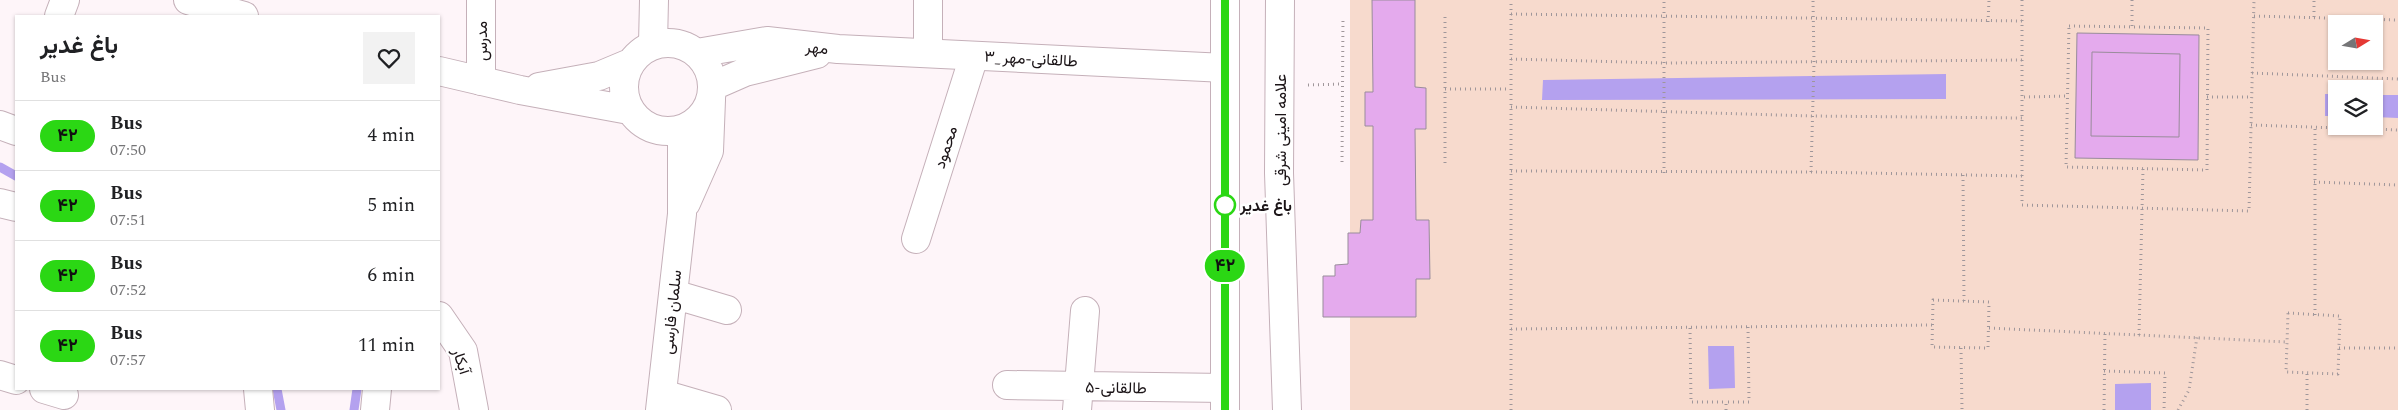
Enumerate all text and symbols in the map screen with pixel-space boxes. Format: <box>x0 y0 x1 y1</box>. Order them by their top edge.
north arrow <box>2328 15 2382 70</box>
map controls <box>2328 15 2383 135</box>
street label: مدرس <box>470 21 494 61</box>
text: باغ غدیر <box>40 28 118 64</box>
button: heart <box>363 32 415 84</box>
street label: مهر <box>803 35 829 61</box>
street label: ۳_طالقانی-مهر <box>984 45 1078 73</box>
text: Bus <box>40 65 66 89</box>
street label: علامه امینی شرقی <box>1269 74 1293 186</box>
button: layers <box>2328 80 2383 135</box>
text: Bus <box>110 109 143 138</box>
text: 4 min <box>367 121 415 150</box>
text: ۴۲ <box>57 122 78 149</box>
street label: محمود <box>928 123 964 172</box>
text: 07:50 <box>110 138 146 162</box>
text: Bus <box>110 179 143 208</box>
text: 5 min <box>367 191 415 220</box>
text: ۴۲ <box>57 192 78 219</box>
marker: باغ غدیر <box>1214 194 1236 216</box>
place label: باغ غدیر <box>1239 194 1292 218</box>
text: 07:51 <box>110 208 146 232</box>
text: Bus <box>110 249 143 278</box>
line badge: ۴۲ <box>1202 250 1248 282</box>
text: ۴۲ <box>1215 252 1235 279</box>
text: 6 min <box>367 261 415 290</box>
text: ۴۲ <box>57 262 78 289</box>
street label: سلمان فارسی <box>656 269 688 355</box>
text: 07:52 <box>110 278 146 302</box>
text: Bus <box>110 319 143 348</box>
text: 11 min <box>358 331 415 360</box>
text: ۴۲ <box>57 332 78 359</box>
street label: آبکار <box>445 344 477 379</box>
text: 07:57 <box>110 348 146 372</box>
street label: ۵-طالقانی <box>1085 375 1147 401</box>

